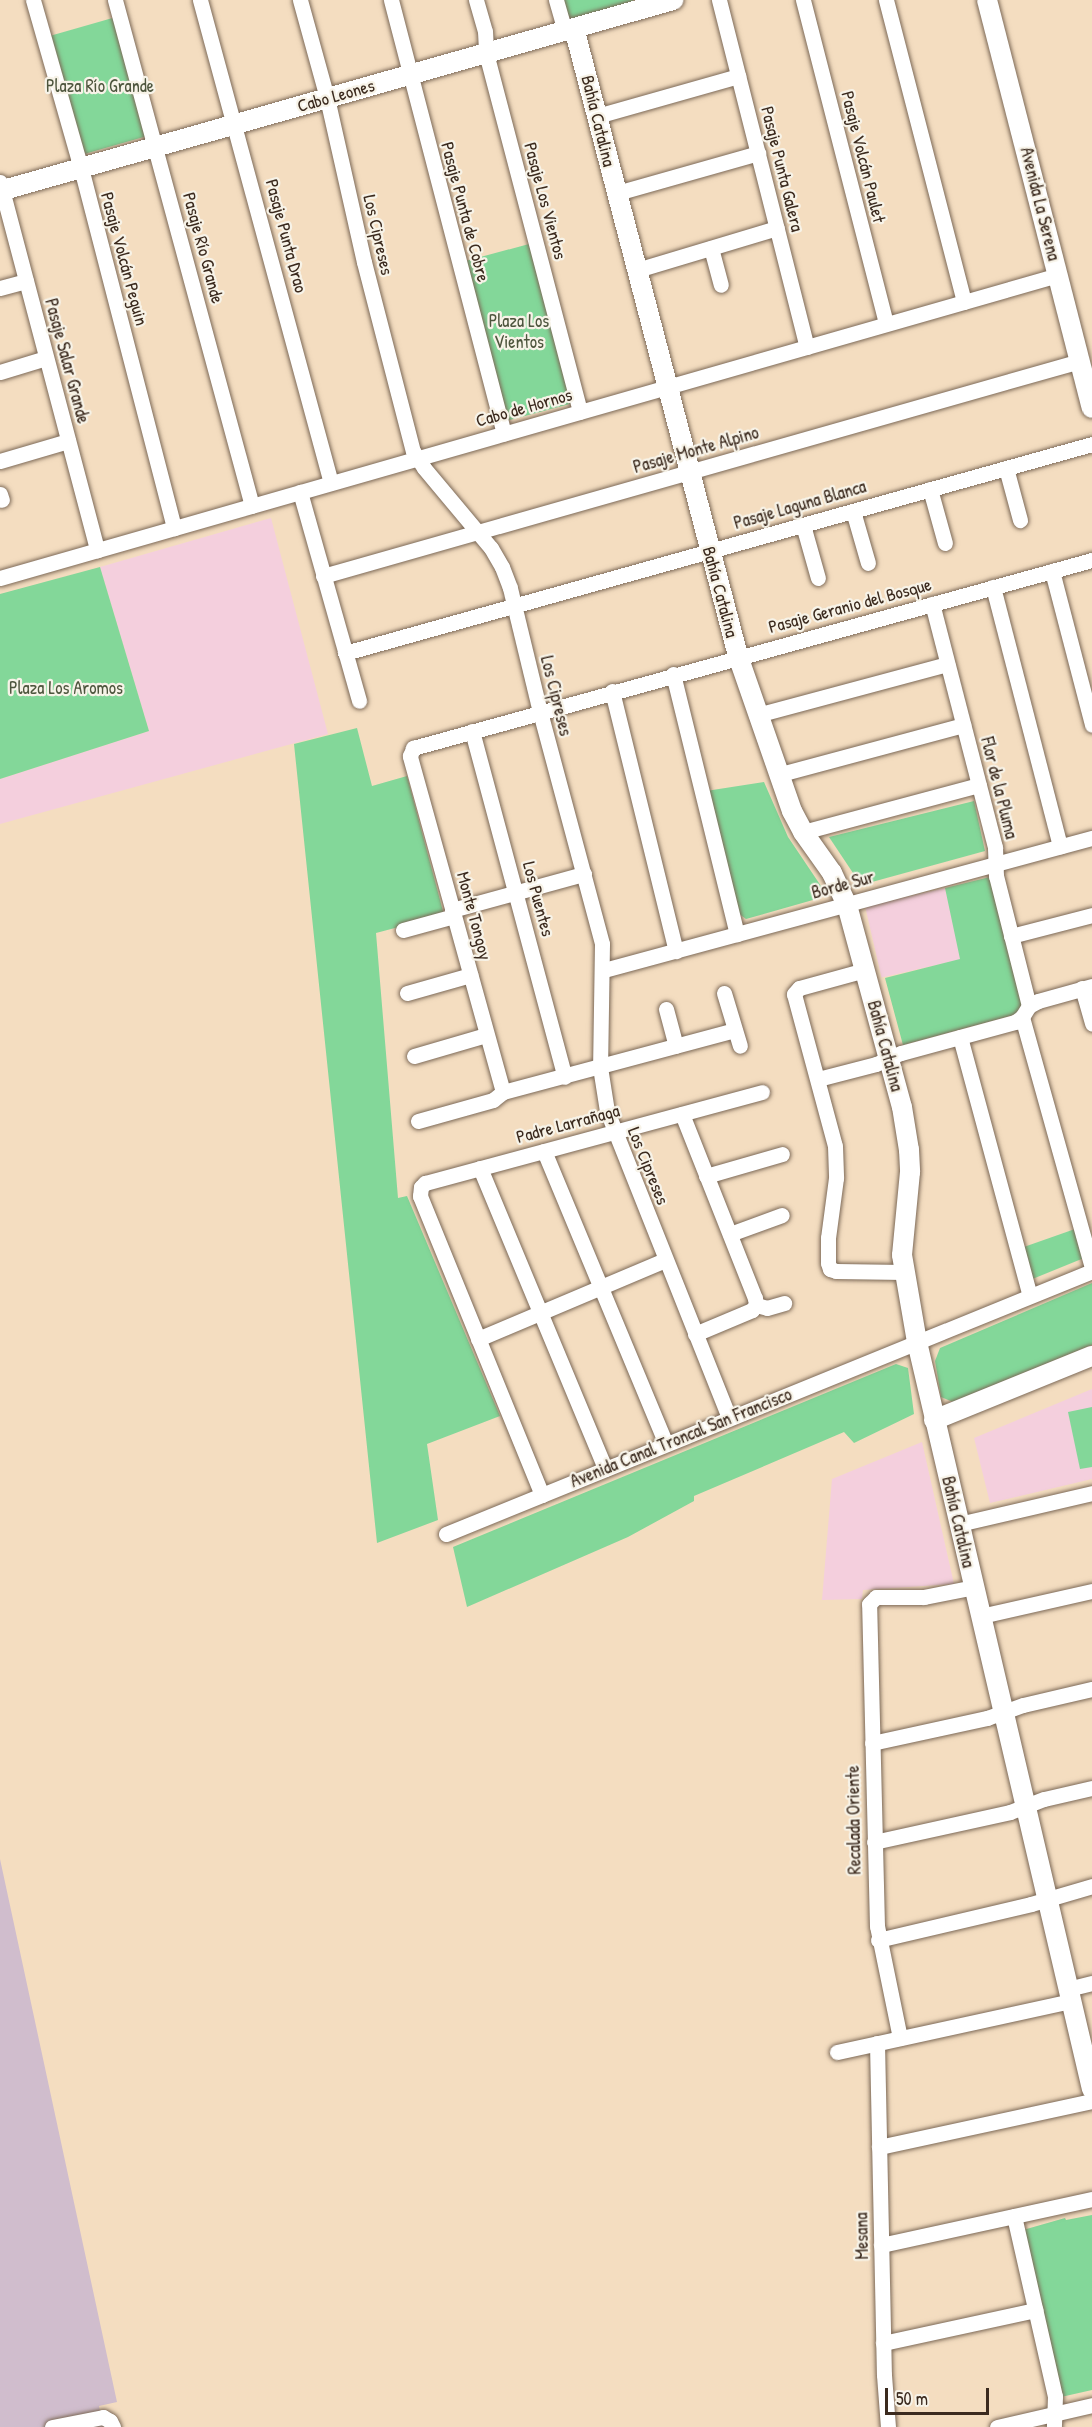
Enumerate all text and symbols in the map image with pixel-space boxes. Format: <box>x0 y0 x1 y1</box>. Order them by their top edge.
street label: Bahía Catalina <box>576 73 620 169</box>
park label: Plaza Río Grande <box>46 75 154 97</box>
street label: Cabo Leones <box>295 75 377 117</box>
street label: Pasaje Volcán Paulet <box>836 89 890 225</box>
street label: Pasaje Punta Galera <box>756 104 808 234</box>
street label: Pasaje Punta de Cobre <box>436 140 494 284</box>
street label: Pasaje Los Vientos <box>519 140 571 262</box>
street label: Avenida La Serena <box>1015 145 1065 263</box>
street label: Pasaje Punta Drao <box>261 177 311 295</box>
street label: Pasaje Volcán Peguin <box>96 190 152 328</box>
street label: Pasaje Río Grande <box>178 190 228 306</box>
street label: Los Cipreses <box>358 193 398 277</box>
street label: Pasaje Salar Grande <box>40 296 94 426</box>
park label: Plaza Los Vientos <box>489 311 549 354</box>
street label: Cabo de Hornos <box>473 384 575 432</box>
street label: Pasaje Monte Alpino <box>631 422 761 478</box>
street label: Pasaje Laguna Blanca <box>731 476 869 534</box>
street label: Bahía Catalina <box>698 544 742 640</box>
street label: Pasaje Geranio del Bosque <box>766 574 934 638</box>
street label: Los Cipreses <box>536 654 576 738</box>
park label: Plaza Los Aromos <box>9 677 123 699</box>
street label: Flor de la Pluma <box>976 735 1022 841</box>
street label: Los Puentes <box>518 859 558 939</box>
street label: Borde Sur <box>809 866 877 904</box>
street label: Monte Tongoy <box>452 870 496 962</box>
street label: Bahía Catalina <box>863 998 907 1094</box>
street label: Padre Larrañaga <box>514 1100 622 1148</box>
street label: Los Cipreses <box>623 1124 673 1208</box>
street label: Avenida Canal Troncal San Francisco <box>567 1384 795 1492</box>
street label: Bahía Catalina <box>937 1474 979 1570</box>
street label: Recalada Oriente <box>842 1765 866 1875</box>
street label: Mesana <box>851 2212 873 2260</box>
scale bar <box>888 2376 992 2414</box>
text: 50 m <box>896 2386 928 2411</box>

